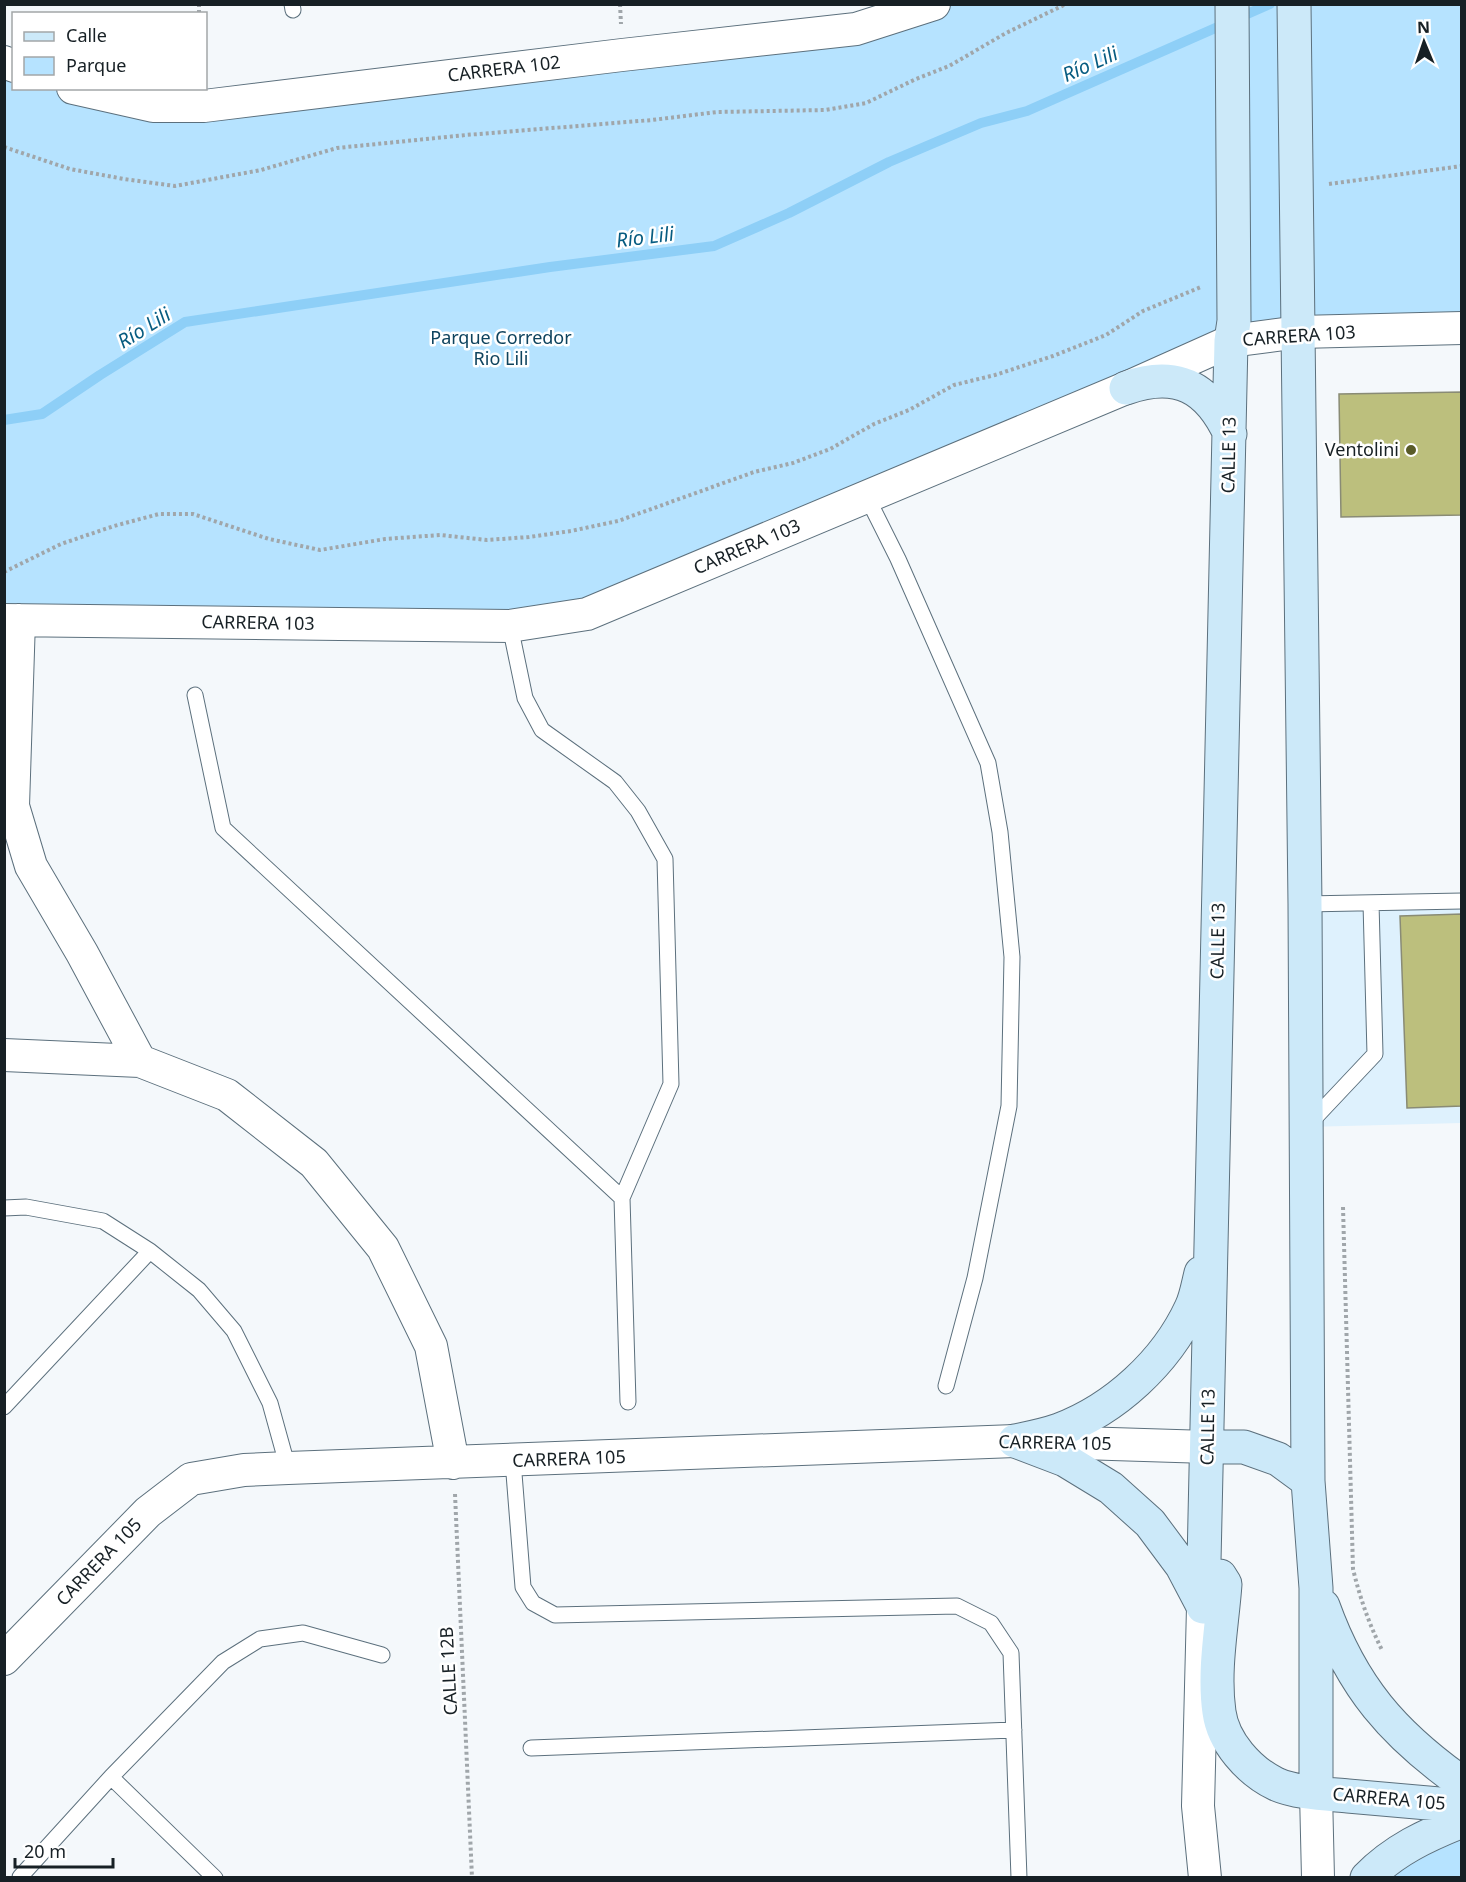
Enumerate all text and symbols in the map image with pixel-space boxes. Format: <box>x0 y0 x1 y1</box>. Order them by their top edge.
legend <box>12 12 207 90</box>
north arrow <box>1394 12 1454 72</box>
text: N <box>1417 16 1430 38</box>
text: Calle <box>66 23 107 47</box>
water label: Río Lili <box>1058 39 1123 88</box>
street label: CARRERA 102 <box>446 49 562 87</box>
text: Parque <box>66 53 126 77</box>
water label: Río Lili <box>614 219 676 253</box>
water label: Río Lili <box>112 300 176 354</box>
street label: CARRERA 103 <box>1241 319 1356 351</box>
park label: Parque Corredor Rio Lili <box>430 325 572 370</box>
street label: CALLE 13 <box>1215 416 1241 494</box>
place label: Ventolini <box>1325 437 1399 461</box>
marker: Ventolini <box>1404 443 1418 457</box>
street label: CARRERA 103 <box>690 513 804 579</box>
street label: CARRERA 103 <box>201 609 315 635</box>
street label: CALLE 13 <box>1204 902 1230 980</box>
street label: CALLE 13 <box>1194 1388 1220 1466</box>
street label: CARRERA 105 <box>998 1429 1112 1455</box>
street label: CARRERA 105 <box>512 1444 626 1472</box>
street label: CARRERA 105 <box>50 1512 146 1610</box>
street label: CALLE 12B <box>434 1626 462 1716</box>
street label: CARRERA 105 <box>1331 1781 1447 1815</box>
scale bar <box>15 1831 112 1869</box>
text: 20 m <box>24 1839 66 1863</box>

